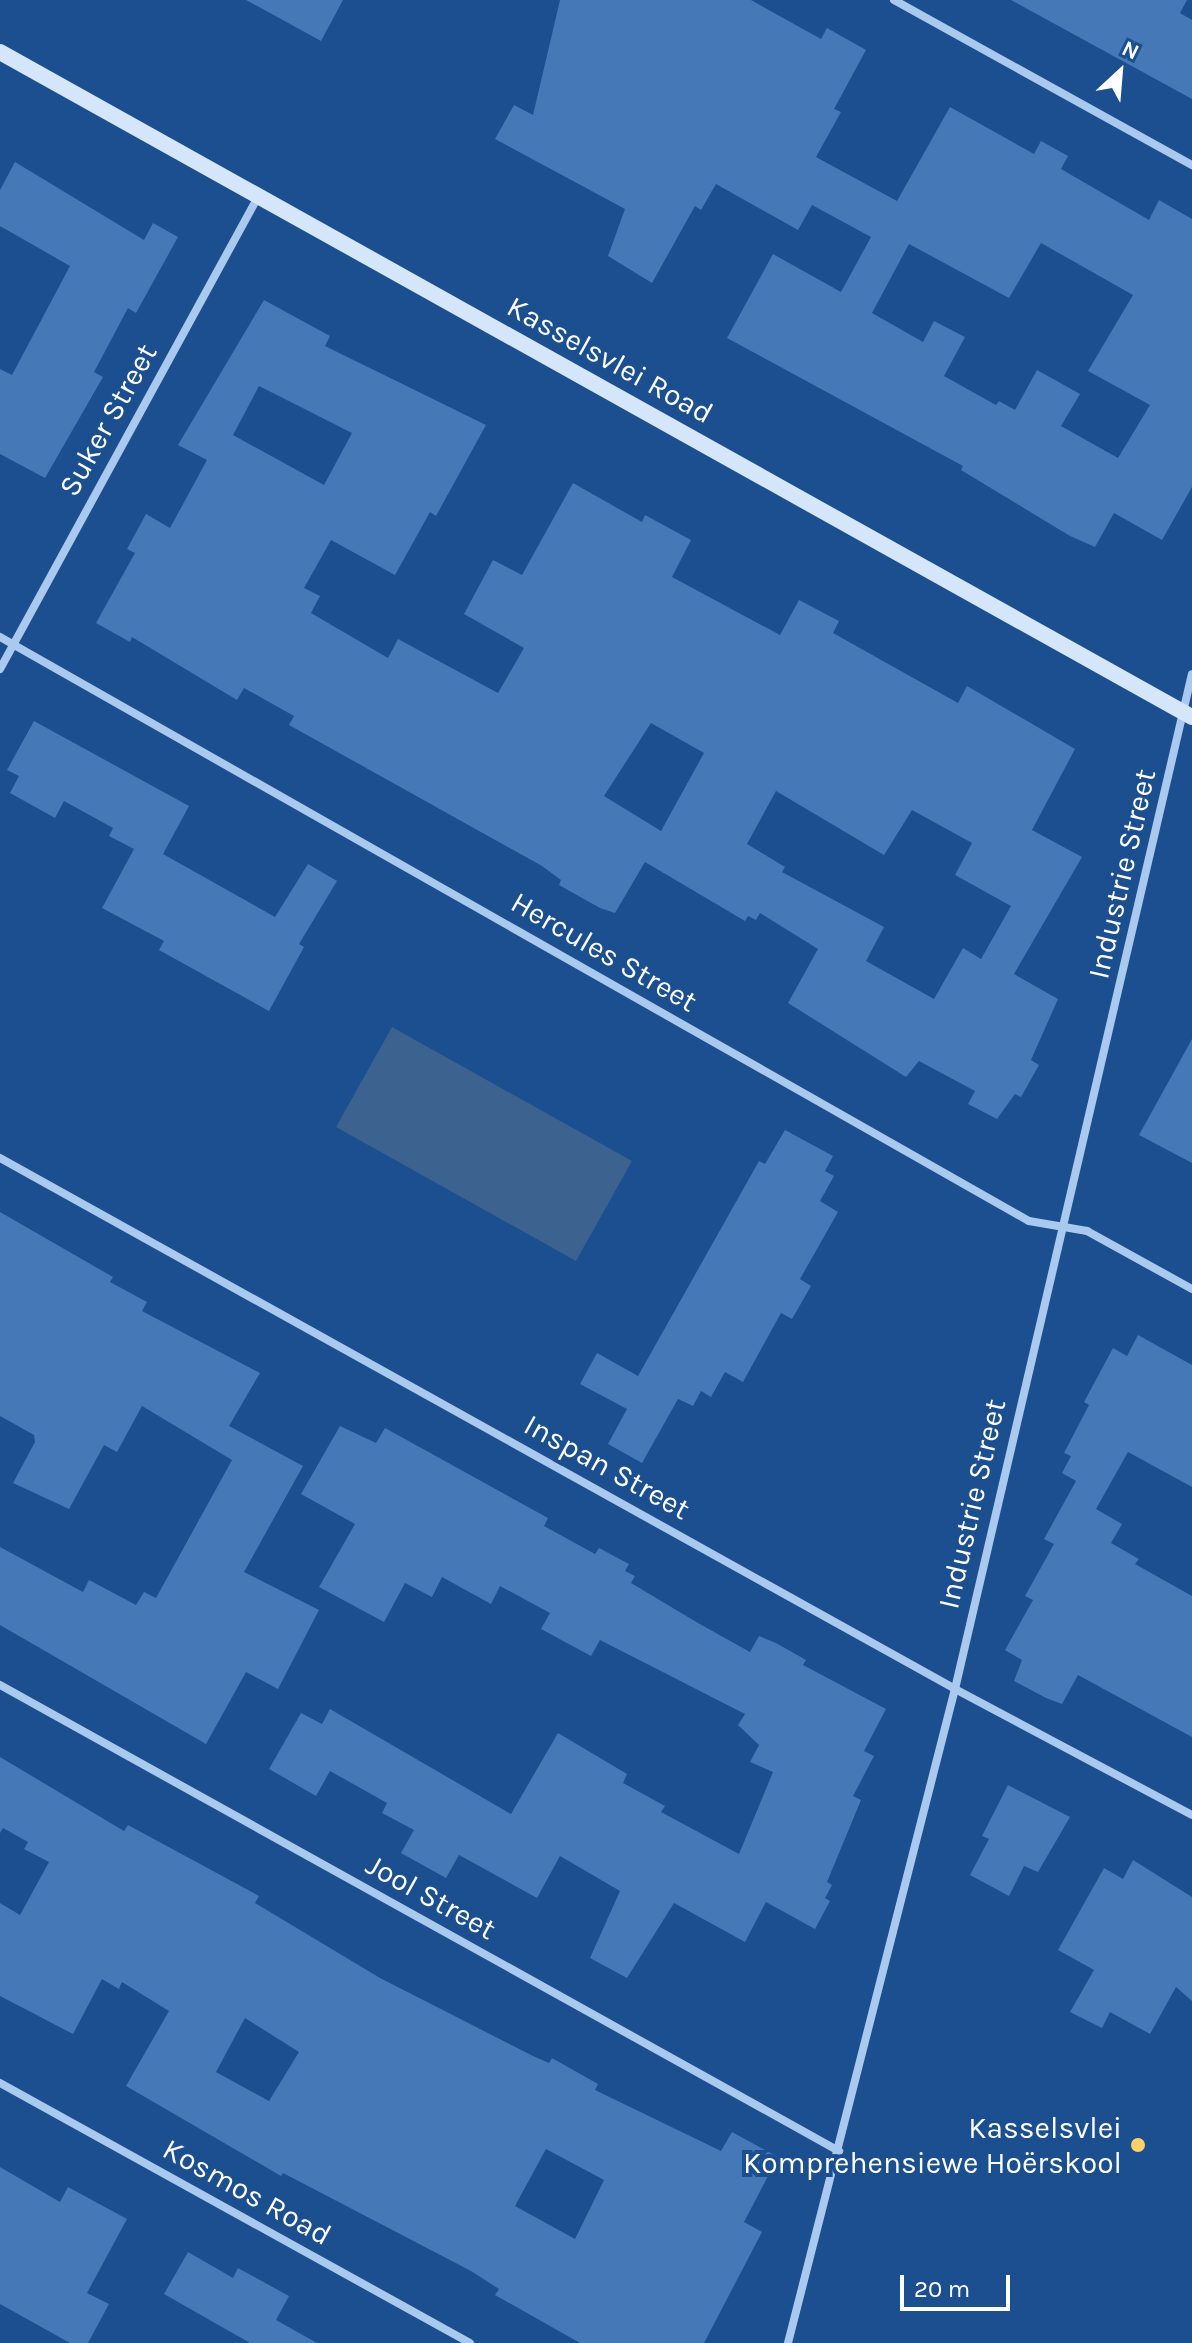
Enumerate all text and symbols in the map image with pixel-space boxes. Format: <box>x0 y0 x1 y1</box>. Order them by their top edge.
north arrow <box>1080 32 1160 112</box>
text: N <box>1118 35 1143 66</box>
street label: Kasselsvlei Road <box>501 289 719 431</box>
street label: Suker Street <box>51 337 165 503</box>
street label: Industrie Street <box>1080 766 1164 982</box>
street label: Hercules Street <box>505 884 703 1020</box>
street label: Industrie Street <box>930 1396 1014 1612</box>
street label: Inspan Street <box>518 1407 696 1527</box>
street label: Jool Street <box>360 1847 502 1947</box>
place label: Kasselsvlei Komprehensiewe Hoërskool <box>743 2110 1122 2180</box>
street label: Kosmos Road <box>157 2131 337 2253</box>
marker: Kasselsvlei Komprehensiewe Hoërskool <box>1129 2136 1147 2154</box>
scale bar <box>904 2259 1014 2309</box>
text: 20 m <box>914 2275 970 2303</box>

